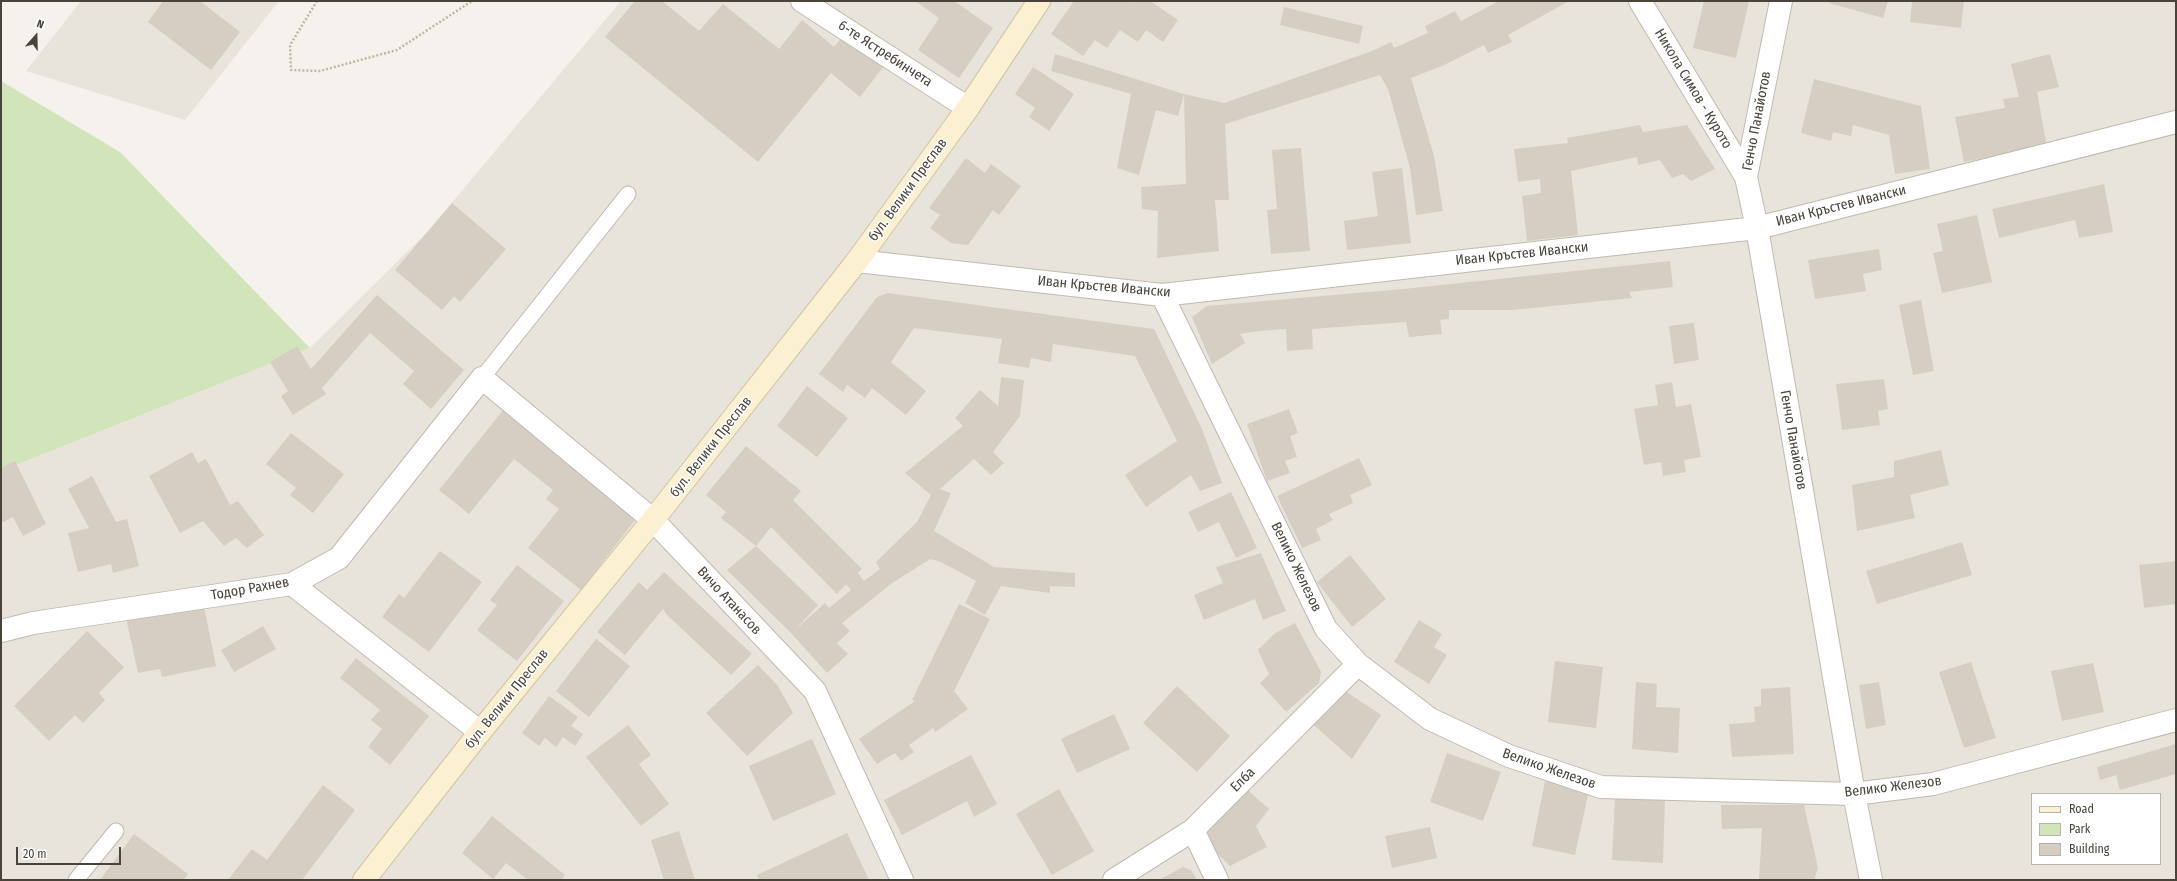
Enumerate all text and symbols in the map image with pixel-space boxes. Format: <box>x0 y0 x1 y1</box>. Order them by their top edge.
north arrow <box>16 16 56 56</box>
text: N <box>35 17 46 31</box>
street label: 6-те Ястребинчета <box>835 17 935 91</box>
street label: Никола Симов - Курото <box>1651 26 1735 152</box>
street label: Генчо Панайотов <box>1739 70 1775 172</box>
street label: бул. Велики Преслав <box>865 135 951 245</box>
street label: Иван Кръстев Ивански <box>1774 182 1908 230</box>
street label: Иван Кръстев Ивански <box>1455 239 1589 269</box>
street label: Иван Кръстев Ивански <box>1037 273 1171 301</box>
street label: Генчо Панайотов <box>1776 389 1810 491</box>
street label: бул. Велики Преслав <box>666 393 756 501</box>
street label: Велико Железов <box>1267 519 1325 615</box>
street label: Вичо Атанасов <box>693 564 765 638</box>
street label: Тодор Рахнев <box>210 574 290 604</box>
street label: бул. Велики Преслав <box>462 646 552 752</box>
street label: Велико Железов <box>1500 745 1598 793</box>
street label: Елба <box>1227 764 1259 796</box>
street label: Велико Железов <box>1844 773 1942 801</box>
legend <box>2031 793 2161 865</box>
text: Road <box>2069 802 2094 816</box>
text: Park <box>2069 822 2090 836</box>
scale bar <box>18 839 123 865</box>
text: Building <box>2069 842 2109 856</box>
text: 20 m <box>23 847 47 861</box>

